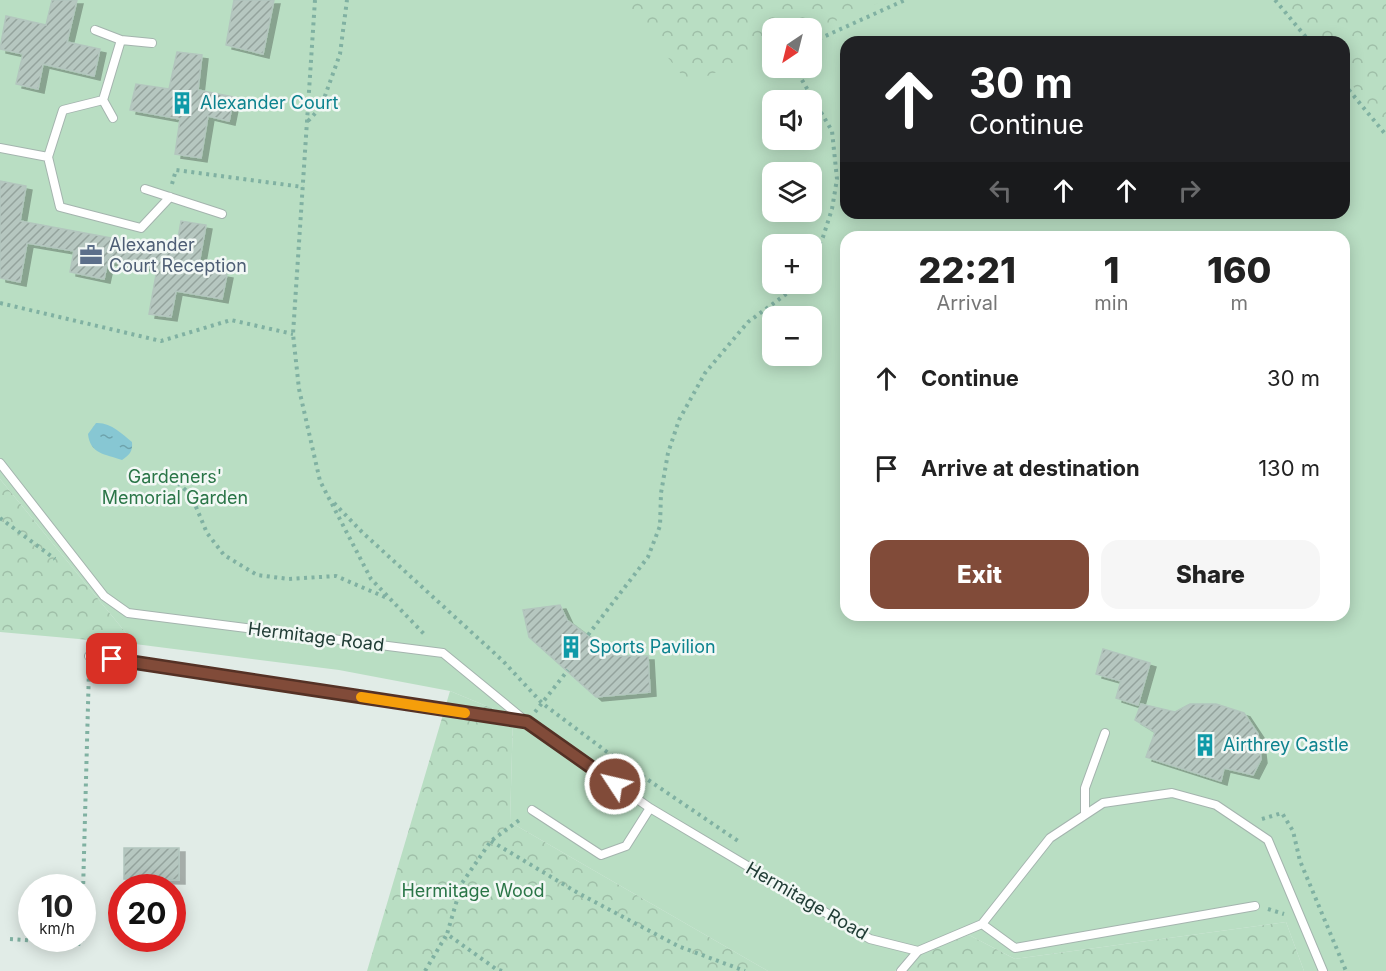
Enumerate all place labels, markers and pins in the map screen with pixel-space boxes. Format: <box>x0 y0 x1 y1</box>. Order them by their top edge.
building icon: Alexander Court <box>169 90 195 116</box>
place label: Alexander Court <box>200 92 338 113</box>
place label: Alexander Court Reception <box>109 234 247 276</box>
office icon: Alexander Court Reception <box>78 242 104 268</box>
pin <box>86 633 137 684</box>
building icon: Sports Pavilion <box>558 634 584 660</box>
place label: Sports Pavilion <box>589 636 716 657</box>
building icon: Airthrey Castle <box>1192 732 1218 758</box>
place label: Airthrey Castle <box>1223 734 1349 755</box>

